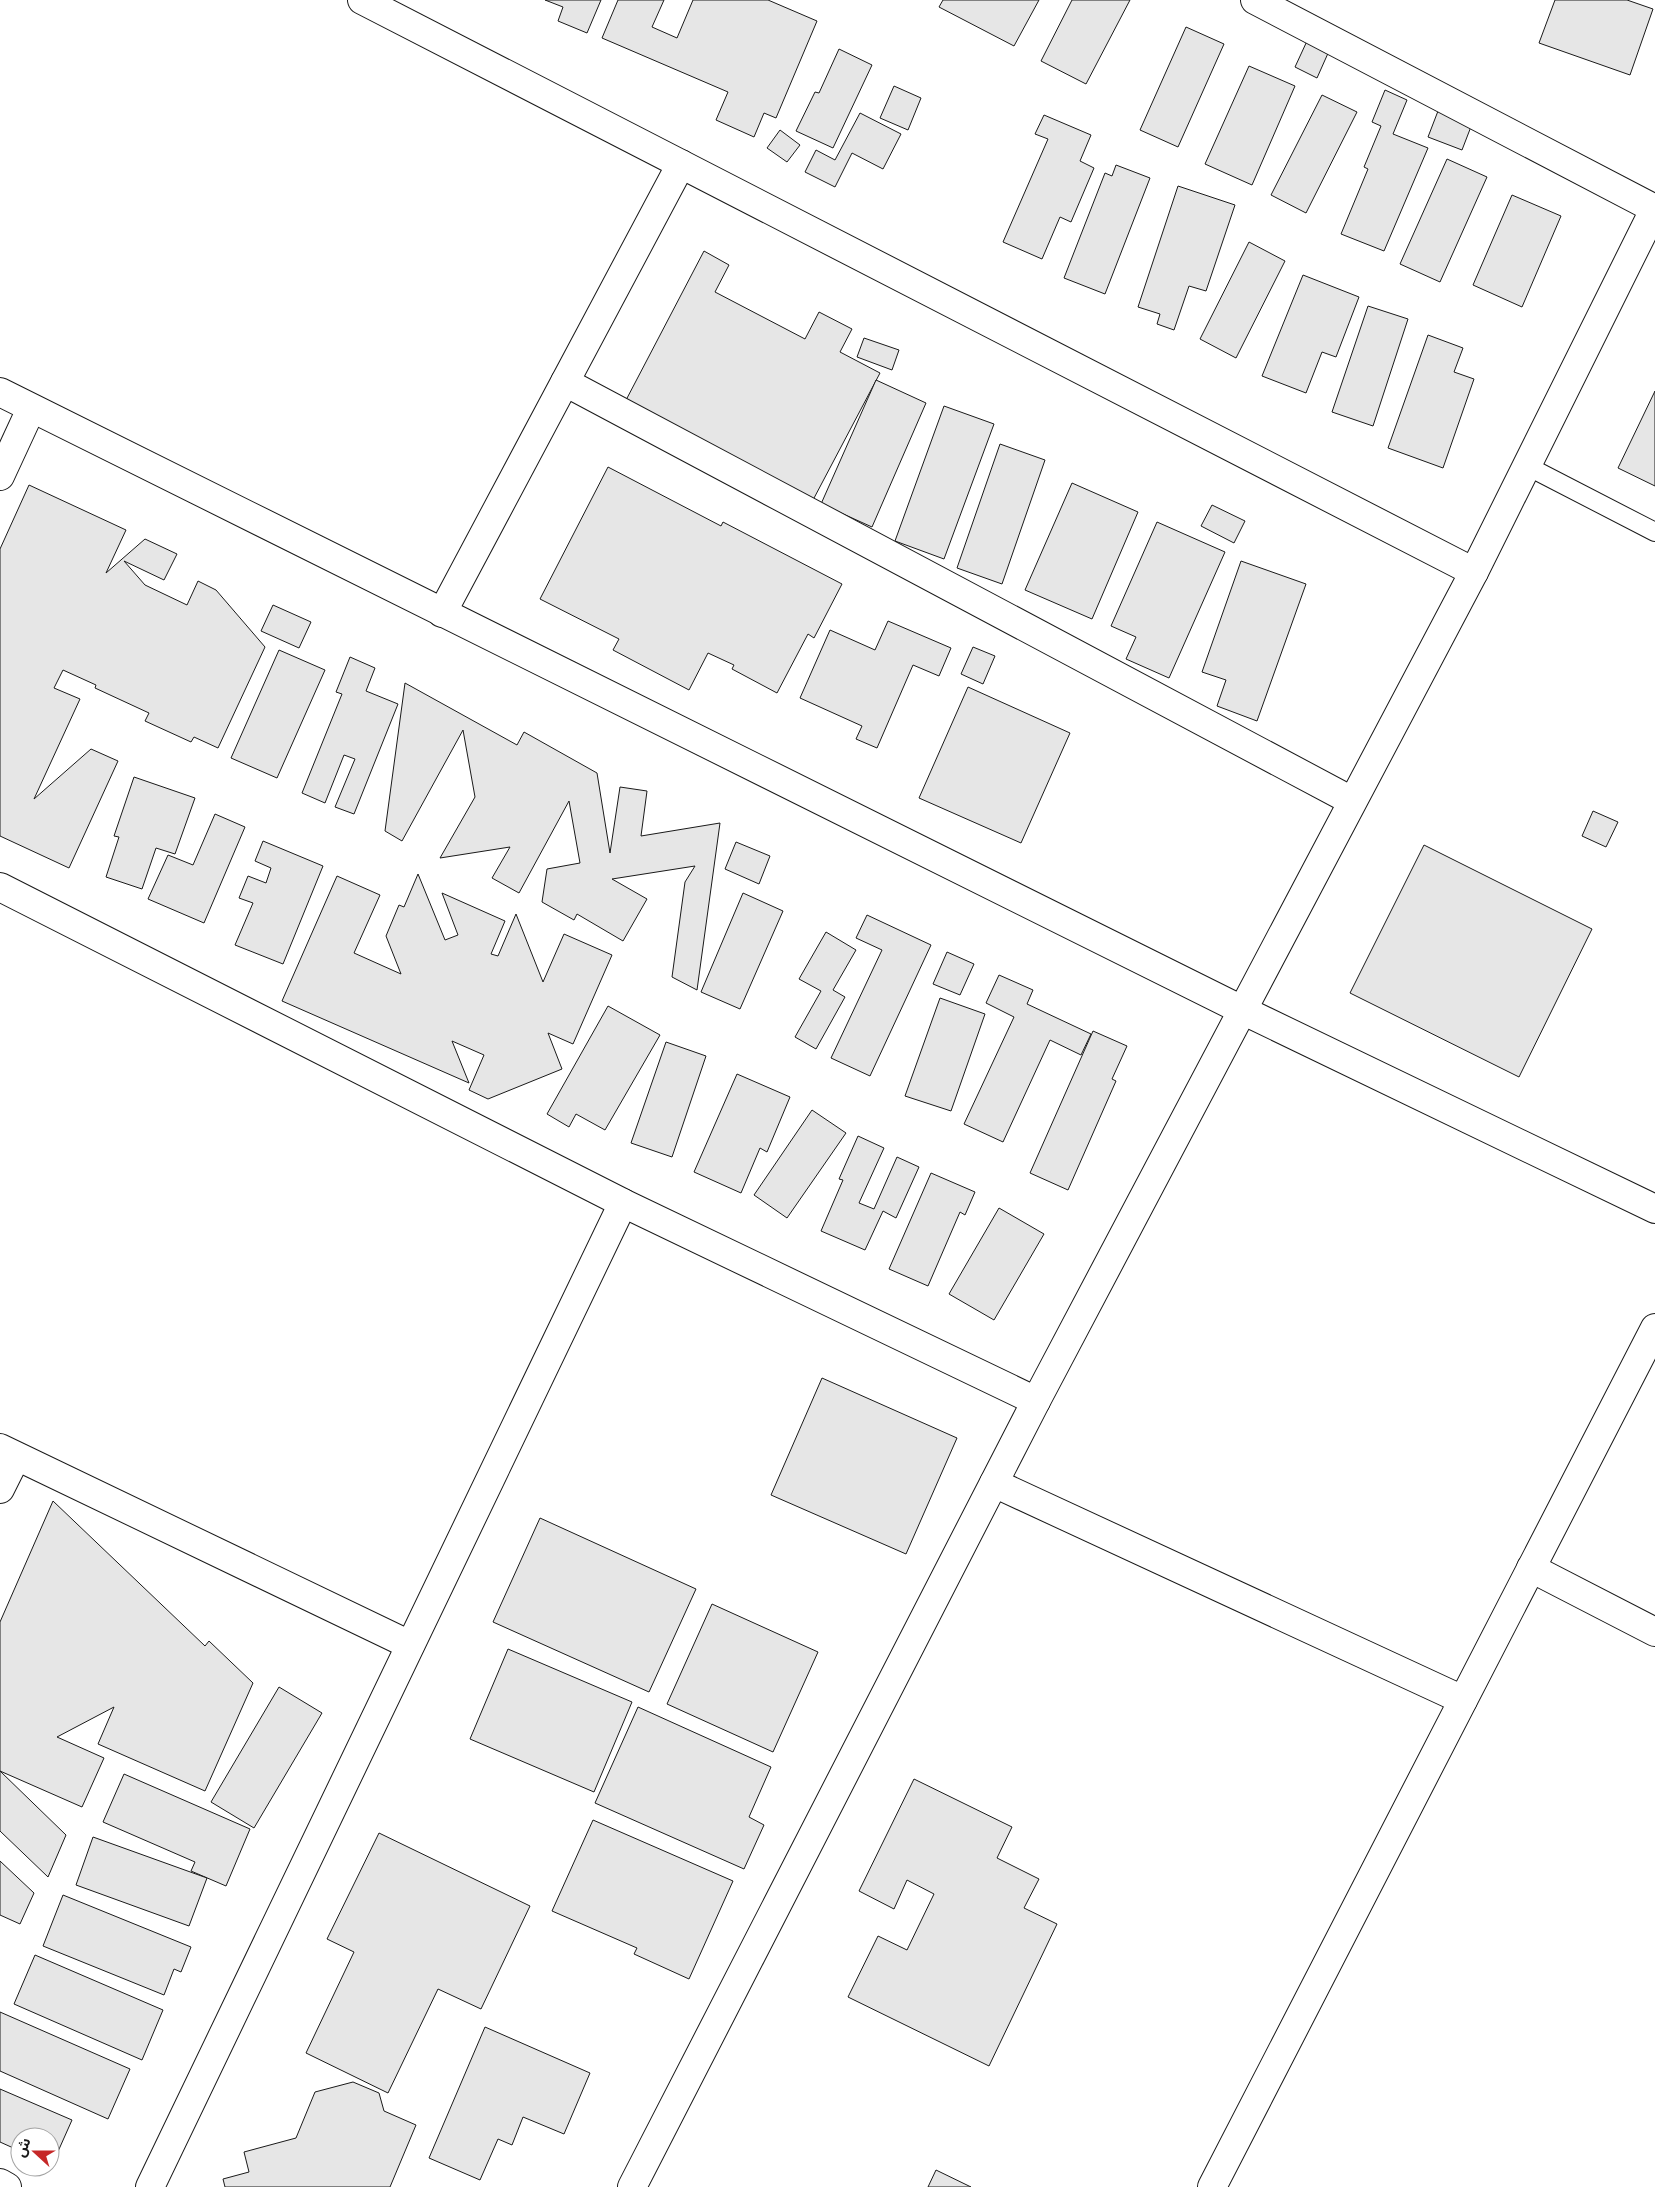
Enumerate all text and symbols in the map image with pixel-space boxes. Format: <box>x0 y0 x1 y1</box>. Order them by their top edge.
north arrow <box>10 2127 60 2177</box>
text: ش <box>12 2136 34 2159</box>

